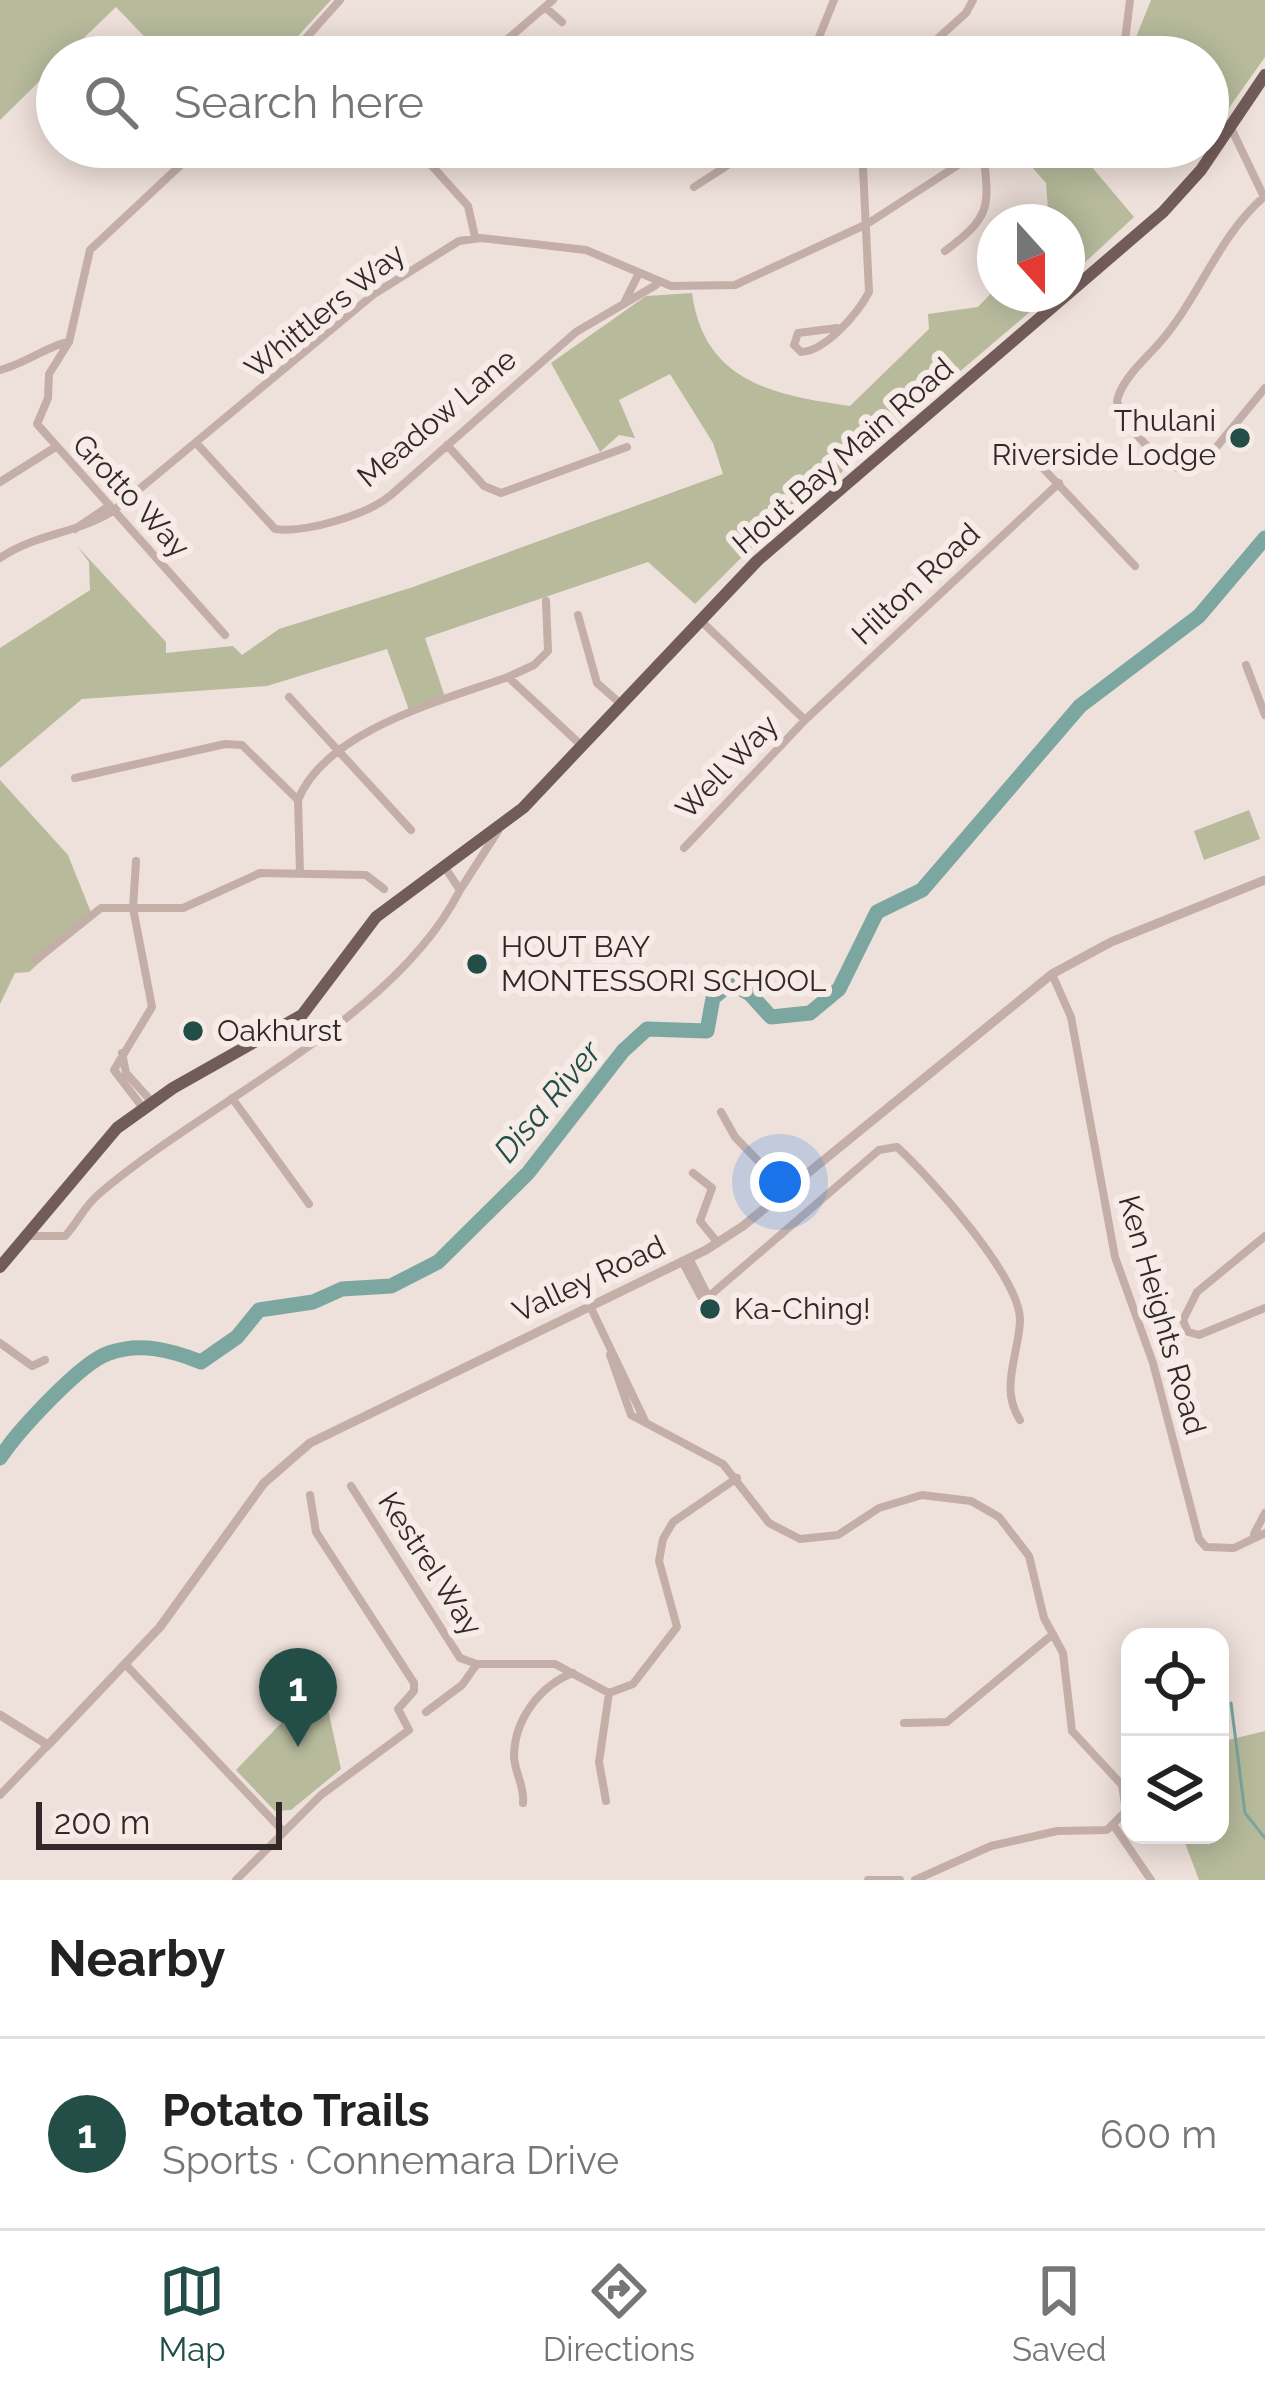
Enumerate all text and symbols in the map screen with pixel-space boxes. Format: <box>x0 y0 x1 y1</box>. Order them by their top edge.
search box <box>36 36 1229 168</box>
icon: search <box>78 69 144 135</box>
text: Search here <box>174 76 424 129</box>
north arrow <box>977 204 1085 312</box>
street label: Whittlers Way <box>238 236 411 386</box>
street label: Meadow Lane <box>350 341 523 494</box>
street label: Hout Bay Main Road <box>725 350 960 561</box>
place label: Thulani Riverside Lodge <box>992 403 1216 472</box>
marker: Thulani Riverside Lodge <box>1227 425 1253 451</box>
street label: Grotto Way <box>66 427 197 564</box>
street label: Hilton Road <box>845 516 987 652</box>
street label: Well Way <box>669 707 785 826</box>
place label: HOUT BAY MONTESSORI SCHOOL <box>501 929 827 998</box>
marker: HOUT BAY MONTESSORI SCHOOL <box>464 951 490 977</box>
place label: Oakhurst <box>217 1013 342 1048</box>
marker: Oakhurst <box>180 1018 206 1044</box>
water label: Disa River <box>486 1032 610 1170</box>
your location <box>750 1152 810 1212</box>
street label: Ken Heights Road <box>1112 1191 1213 1438</box>
street label: Valley Road <box>507 1228 670 1329</box>
place label: Ka-Ching! <box>734 1291 871 1326</box>
marker: Ka-Ching! <box>697 1296 723 1322</box>
street label: Kestrel Way <box>371 1485 490 1642</box>
map controls <box>1121 1628 1229 1844</box>
button: locate <box>1121 1628 1229 1736</box>
pin: 1 <box>259 1648 337 1747</box>
button: layers <box>1121 1736 1229 1844</box>
scale bar <box>36 1796 282 1849</box>
text: 200 m <box>54 1803 150 1842</box>
text: Nearby <box>48 1928 225 1988</box>
text: Potato Trails <box>162 2084 430 2137</box>
text: 1 <box>77 2111 97 2157</box>
text: 600 m <box>1100 2111 1217 2157</box>
text: Sports · Connemara Drive <box>162 2137 619 2183</box>
tab: Map <box>159 2258 226 2369</box>
tab: Directions <box>543 2258 695 2369</box>
tab: Saved <box>1012 2258 1106 2369</box>

